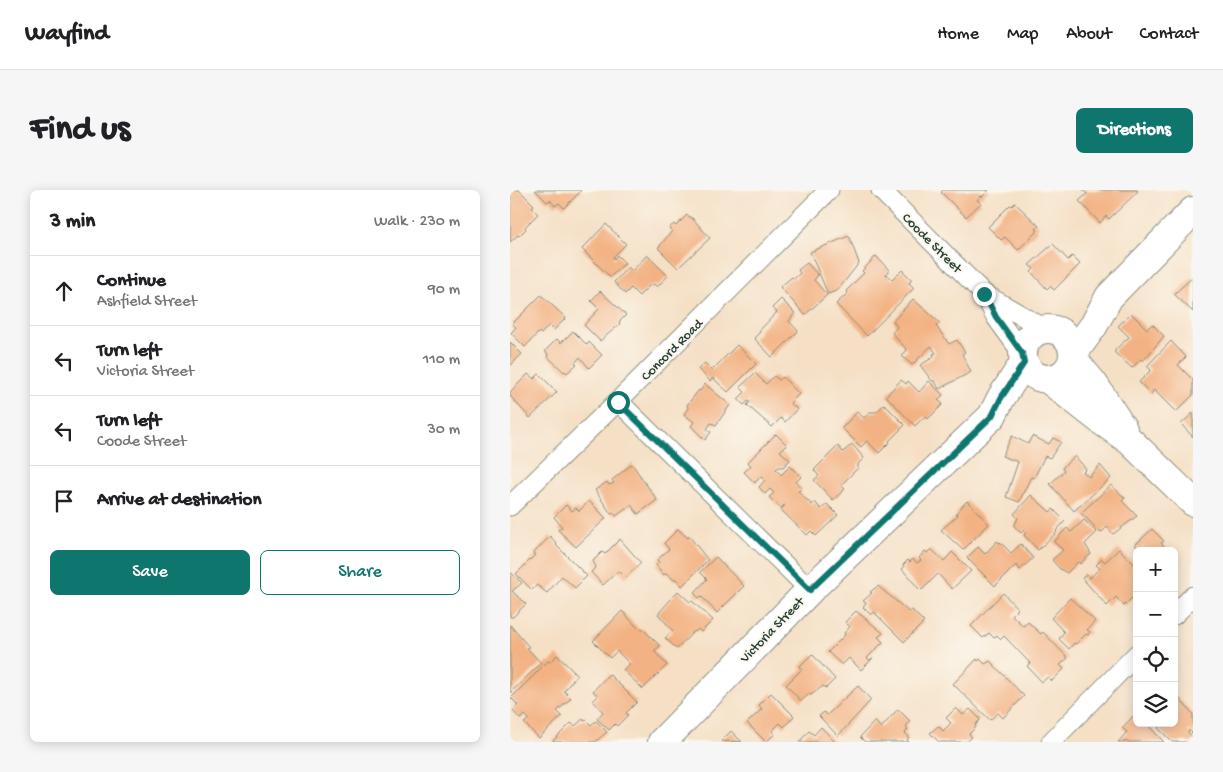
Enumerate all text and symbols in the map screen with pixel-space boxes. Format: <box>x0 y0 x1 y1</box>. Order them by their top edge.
text: Wayfind <box>25 20 109 49</box>
text: Home <box>937 24 979 45</box>
text: Map <box>1007 24 1038 45</box>
text: About <box>1066 24 1112 45</box>
text: Contact <box>1140 24 1198 45</box>
button: Directions <box>1076 108 1193 153</box>
text: Find us <box>30 110 130 151</box>
text: 3 min <box>50 210 95 235</box>
street label: Coode Street <box>898 210 966 278</box>
text: Walk · 230 m <box>374 213 460 232</box>
text: Continue <box>97 270 166 293</box>
icon: ahead <box>50 277 78 305</box>
text: 90 m <box>428 281 460 300</box>
route end <box>973 283 996 306</box>
text: Ashfield Street <box>97 293 197 312</box>
street label: Concord Road <box>638 315 709 385</box>
text: Turn left <box>97 340 161 363</box>
icon: left <box>50 347 78 375</box>
text: 110 m <box>423 351 460 370</box>
text: Victoria Street <box>97 363 194 382</box>
route start <box>607 391 630 414</box>
text: Turn left <box>97 410 161 433</box>
icon: left <box>50 417 78 445</box>
text: 30 m <box>427 421 460 440</box>
text: Coode Street <box>97 433 186 452</box>
icon: arrive <box>50 487 78 515</box>
text: Arrive at destination <box>97 489 261 512</box>
map controls <box>1133 547 1178 727</box>
button: + <box>1133 547 1178 592</box>
button: Save <box>50 550 250 595</box>
button: Share <box>260 550 460 595</box>
button: − <box>1133 592 1178 637</box>
street label: Victoria Street <box>736 593 809 668</box>
button: locate <box>1133 637 1178 682</box>
button: layers <box>1133 682 1178 727</box>

